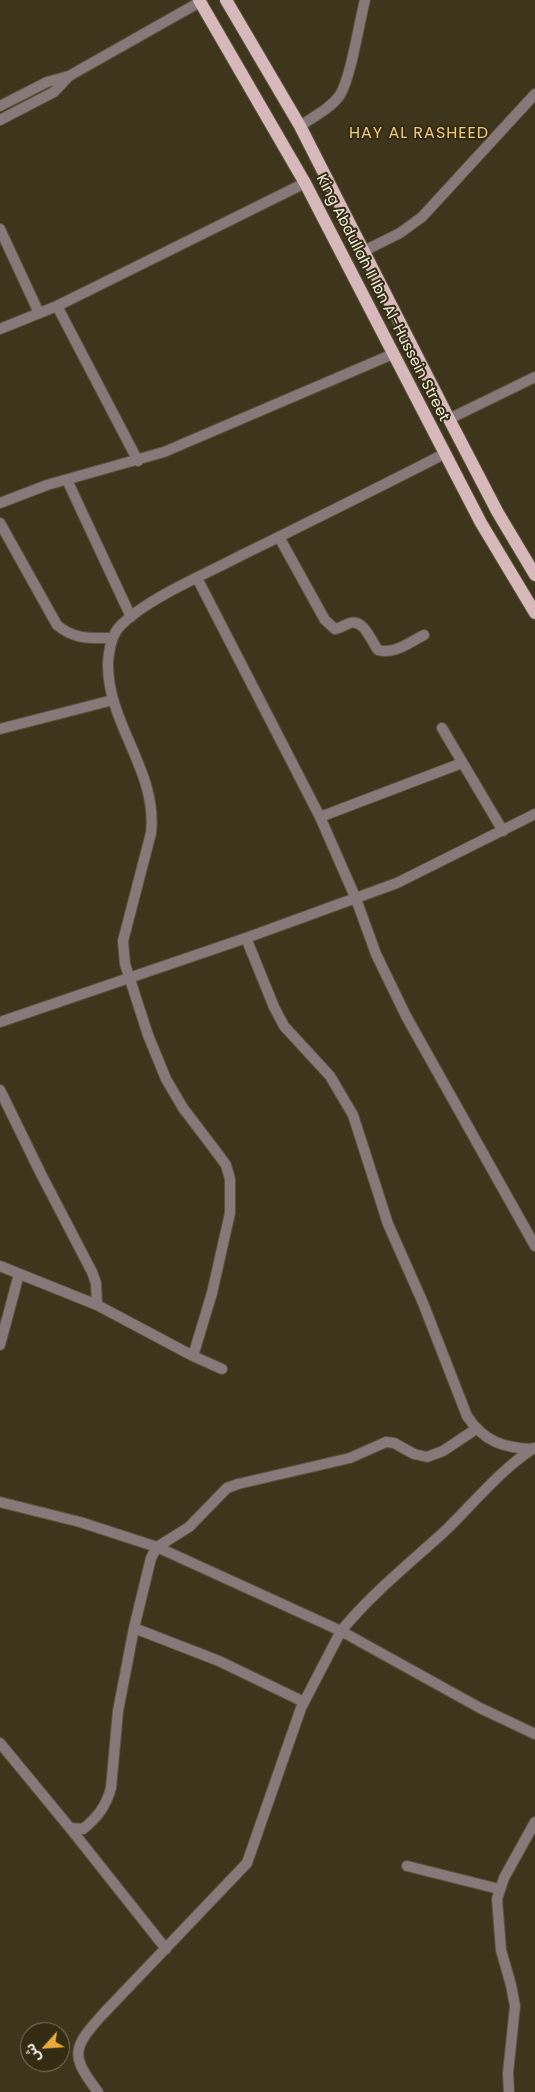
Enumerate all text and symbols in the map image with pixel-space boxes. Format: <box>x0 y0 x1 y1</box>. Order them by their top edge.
district label: HAY AL RASHEED <box>347 124 491 144</box>
street label: King Abdullah II Ibn Al-Hussein Street <box>312 172 452 424</box>
north arrow <box>20 2022 70 2072</box>
text: ش <box>19 2040 46 2066</box>

